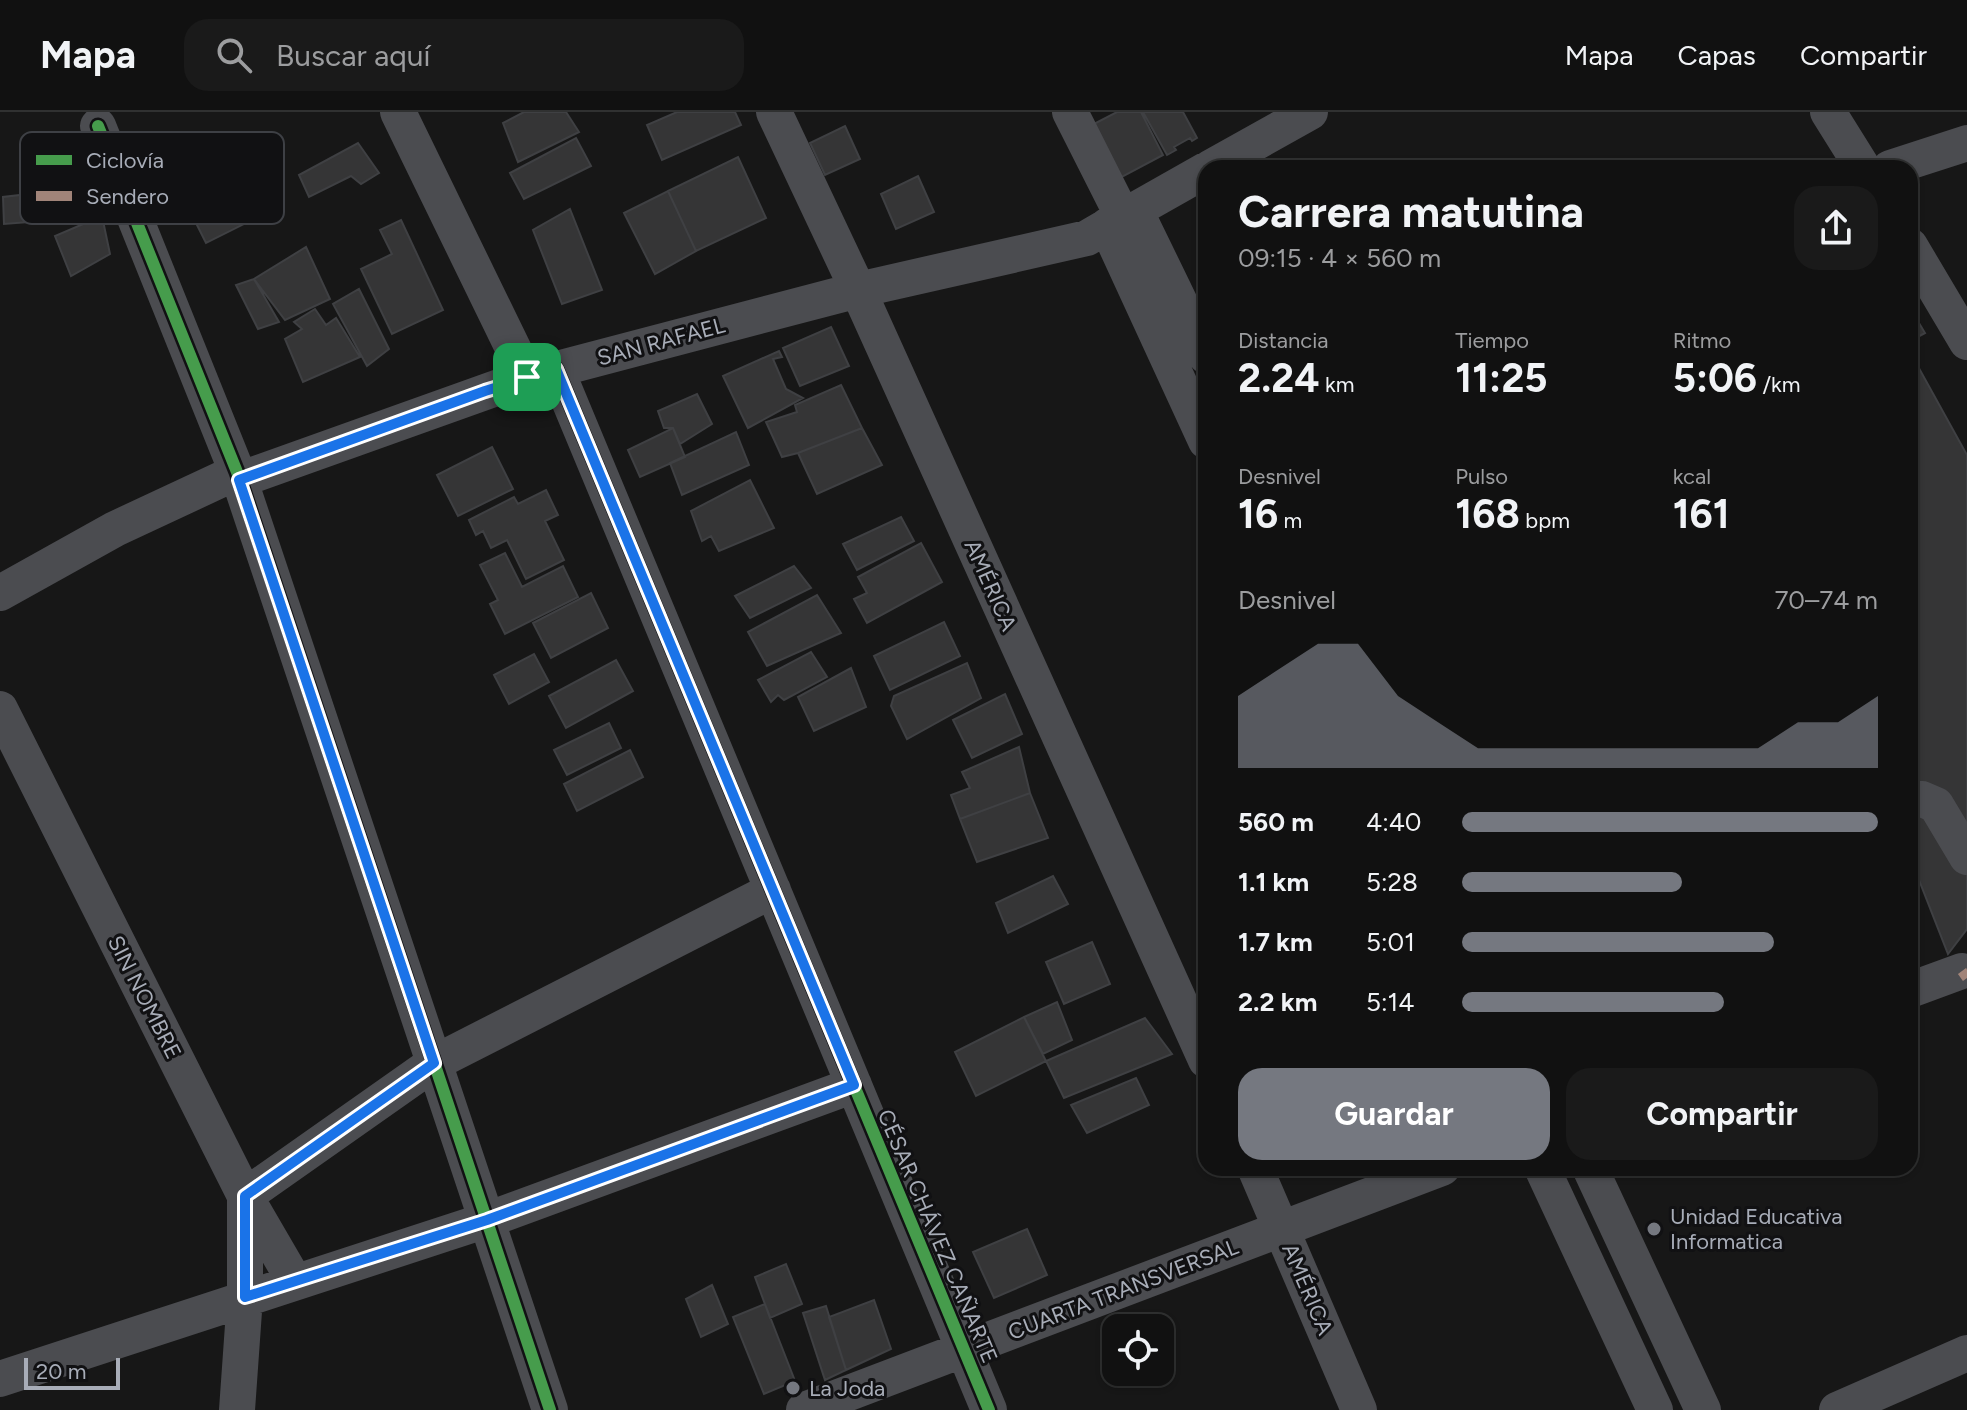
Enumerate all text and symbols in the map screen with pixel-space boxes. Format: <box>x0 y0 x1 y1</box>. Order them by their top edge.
search box <box>184 19 744 91</box>
text: Mapa <box>40 32 136 78</box>
icon: search <box>212 33 256 77</box>
text: Buscar aquí <box>276 37 430 74</box>
text: Mapa <box>1565 38 1634 72</box>
text: Capas <box>1678 38 1756 72</box>
text: Compartir <box>1800 38 1927 72</box>
legend <box>20 132 284 224</box>
text: Ciclovía <box>86 147 164 174</box>
text: Sendero <box>86 183 169 210</box>
text: Carrera matutina <box>1238 185 1584 238</box>
button: share <box>1794 186 1878 270</box>
text: 09:15 · 4 × 560 m <box>1238 242 1441 274</box>
street label: SAN RAFAEL <box>594 311 728 371</box>
text: Distancia <box>1238 327 1328 354</box>
text: Tiempo <box>1455 327 1529 354</box>
text: Ritmo <box>1673 327 1731 354</box>
pin <box>493 343 561 411</box>
text: 2.24 <box>1238 354 1320 402</box>
text: 11:25 <box>1455 354 1548 402</box>
text: 5:06 <box>1673 354 1757 402</box>
icon: arrive <box>505 355 549 399</box>
text: km <box>1320 371 1354 398</box>
text: /km <box>1757 371 1800 398</box>
text: Desnivel <box>1238 463 1321 490</box>
text: Pulso <box>1455 463 1508 490</box>
text: kcal <box>1673 463 1711 490</box>
text: 16 <box>1238 490 1278 538</box>
text: 168 <box>1455 490 1520 538</box>
text: 161 <box>1673 490 1730 538</box>
text: m <box>1278 507 1302 534</box>
text: bpm <box>1520 507 1570 534</box>
street label: AMÉRICA <box>958 535 1023 635</box>
text: Desnivel <box>1238 584 1336 616</box>
text: 70–74 m <box>1774 584 1878 616</box>
text: 560 m <box>1238 806 1314 838</box>
text: 4:40 <box>1366 806 1422 838</box>
text: 1.1 km <box>1238 866 1309 898</box>
text: 5:28 <box>1366 866 1418 898</box>
text: 1.7 km <box>1238 926 1313 958</box>
text: 5:01 <box>1366 926 1415 958</box>
street label: SIN NOMBRE <box>102 931 187 1063</box>
text: 2.2 km <box>1238 986 1317 1018</box>
text: 5:14 <box>1366 986 1414 1018</box>
button: Guardar <box>1238 1068 1550 1160</box>
button: Compartir <box>1566 1068 1878 1160</box>
street label: CÉSAR CHÁVEZ CAÑARTE <box>872 1105 1003 1367</box>
place label: Unidad Educativa Informatica <box>1670 1203 1843 1255</box>
marker: Unidad Educativa Informatica <box>1645 1220 1663 1238</box>
street label: CUARTA TRANSVERSAL <box>1004 1233 1243 1346</box>
street label: AMÉRICA <box>1276 1239 1339 1339</box>
map controls <box>1102 1314 1174 1386</box>
button: locate <box>1102 1314 1174 1386</box>
scale bar <box>24 1354 120 1390</box>
text: 20 m <box>36 1358 87 1385</box>
place label: La Joda <box>809 1375 885 1402</box>
marker: La Joda <box>784 1379 802 1397</box>

